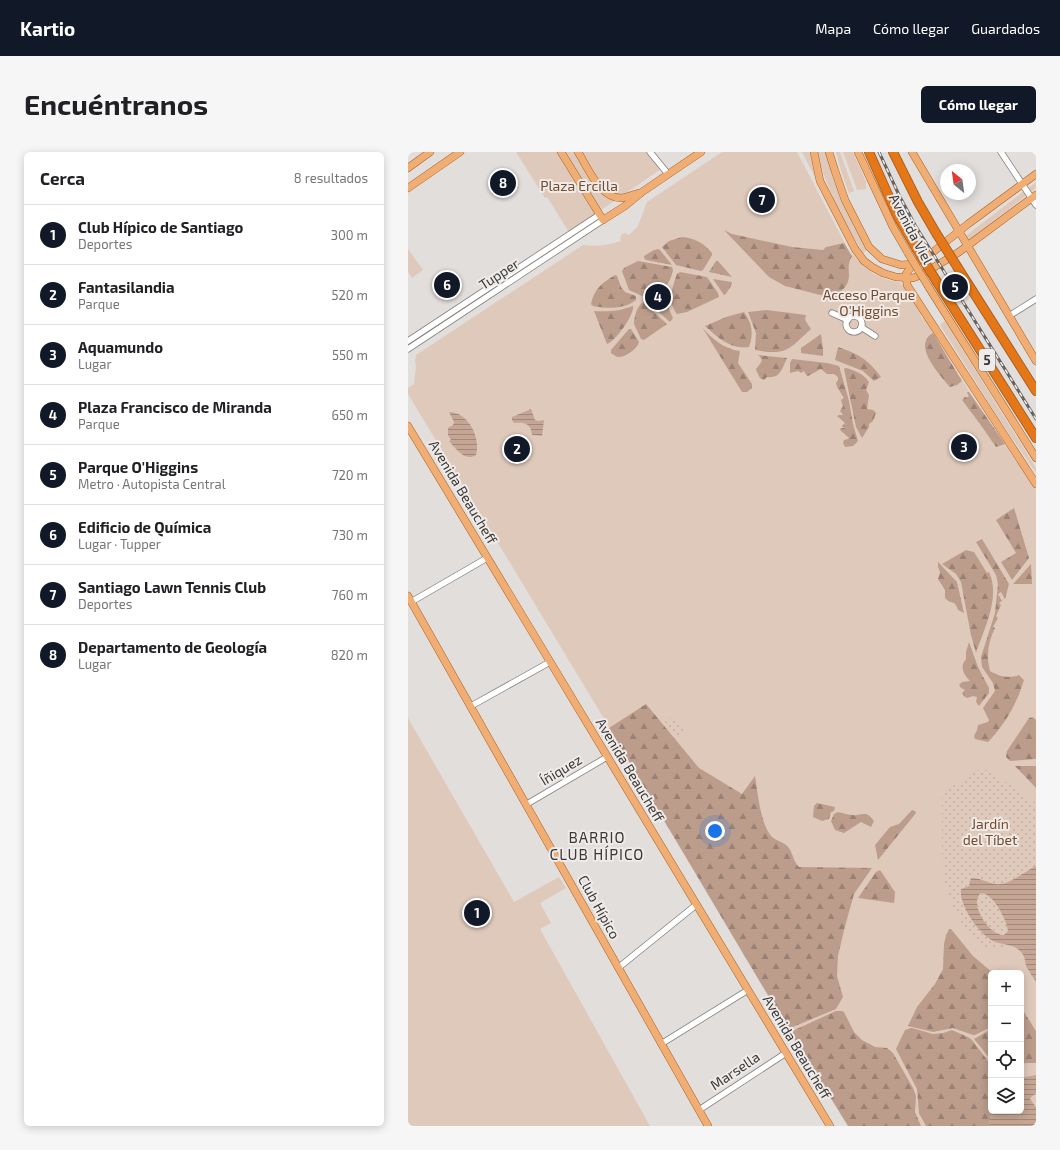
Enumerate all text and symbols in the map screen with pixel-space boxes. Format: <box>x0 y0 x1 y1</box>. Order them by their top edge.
text: Kartio <box>20 17 75 40</box>
text: Mapa <box>815 20 851 37</box>
text: Cómo llegar <box>873 20 949 37</box>
text: Guardados <box>971 20 1040 37</box>
button: Cómo llegar <box>921 86 1036 123</box>
text: Encuéntranos <box>24 87 208 121</box>
north arrow <box>940 164 976 200</box>
text: Cerca <box>40 168 85 188</box>
pin: 8 <box>490 168 516 198</box>
text: 8 resultados <box>294 170 368 186</box>
park label: Plaza Ercilla <box>540 177 618 194</box>
pin: 7 <box>749 185 775 215</box>
street label: Avenida Viel <box>886 191 937 268</box>
text: Club Hípico de Santiago <box>78 218 243 236</box>
text: 1 <box>50 227 56 243</box>
text: 300 m <box>331 227 368 243</box>
text: Deportes <box>78 236 132 252</box>
street label: Tupper <box>476 254 522 293</box>
pin: 6 <box>434 270 460 300</box>
pin: 5 <box>942 272 968 302</box>
text: Fantasilandia <box>78 278 175 296</box>
pin: 4 <box>645 282 671 312</box>
park label: Acceso Parque O'Higgins <box>823 286 915 319</box>
text: 2 <box>49 287 57 303</box>
text: 520 m <box>332 287 368 303</box>
text: Parque <box>78 296 120 312</box>
text: Aquamundo <box>78 338 163 356</box>
text: 3 <box>49 347 57 363</box>
text: 550 m <box>332 347 368 363</box>
road number: 5 <box>979 349 995 371</box>
text: Lugar <box>78 356 112 372</box>
text: Plaza Francisco de Miranda <box>78 398 272 416</box>
text: 4 <box>49 407 57 423</box>
text: 650 m <box>331 407 368 423</box>
text: Parque <box>78 416 120 432</box>
pin: 3 <box>951 432 977 462</box>
pin: 2 <box>504 434 530 464</box>
street label: Avenida Beaucheff <box>426 437 502 548</box>
text: Parque O'Higgins <box>78 458 198 476</box>
text: 5 <box>49 467 57 483</box>
text: 720 m <box>332 467 368 483</box>
text: Metro · Autopista Central <box>78 476 226 492</box>
text: Edificio de Química <box>78 518 211 536</box>
text: 6 <box>49 527 57 543</box>
text: 730 m <box>332 527 368 543</box>
text: Lugar · Tupper <box>78 536 161 552</box>
text: Santiago Lawn Tennis Club <box>78 578 266 596</box>
text: 7 <box>50 587 56 603</box>
text: 760 m <box>332 587 368 603</box>
text: Deportes <box>78 596 132 612</box>
text: Departamento de Geología <box>78 638 267 656</box>
text: 8 <box>49 647 57 663</box>
text: 820 m <box>331 647 368 663</box>
text: Lugar <box>78 656 112 672</box>
street label: Avenida Beaucheff <box>593 715 669 826</box>
street label: Íñiquez <box>537 750 585 789</box>
park label: Jardín del Tíbet <box>963 815 1017 848</box>
your location <box>705 821 725 841</box>
district label: BARRIO CLUB HÍPICO <box>550 828 644 863</box>
street label: Club Hípico <box>575 872 624 942</box>
pin: 1 <box>464 898 490 928</box>
map controls <box>988 970 1024 1114</box>
button: + <box>988 970 1024 1006</box>
street label: Avenida Beaucheff <box>760 992 836 1103</box>
button: − <box>988 1006 1024 1042</box>
button: locate <box>988 1042 1024 1078</box>
street label: Marsella <box>707 1048 763 1093</box>
button: layers <box>988 1078 1024 1114</box>

